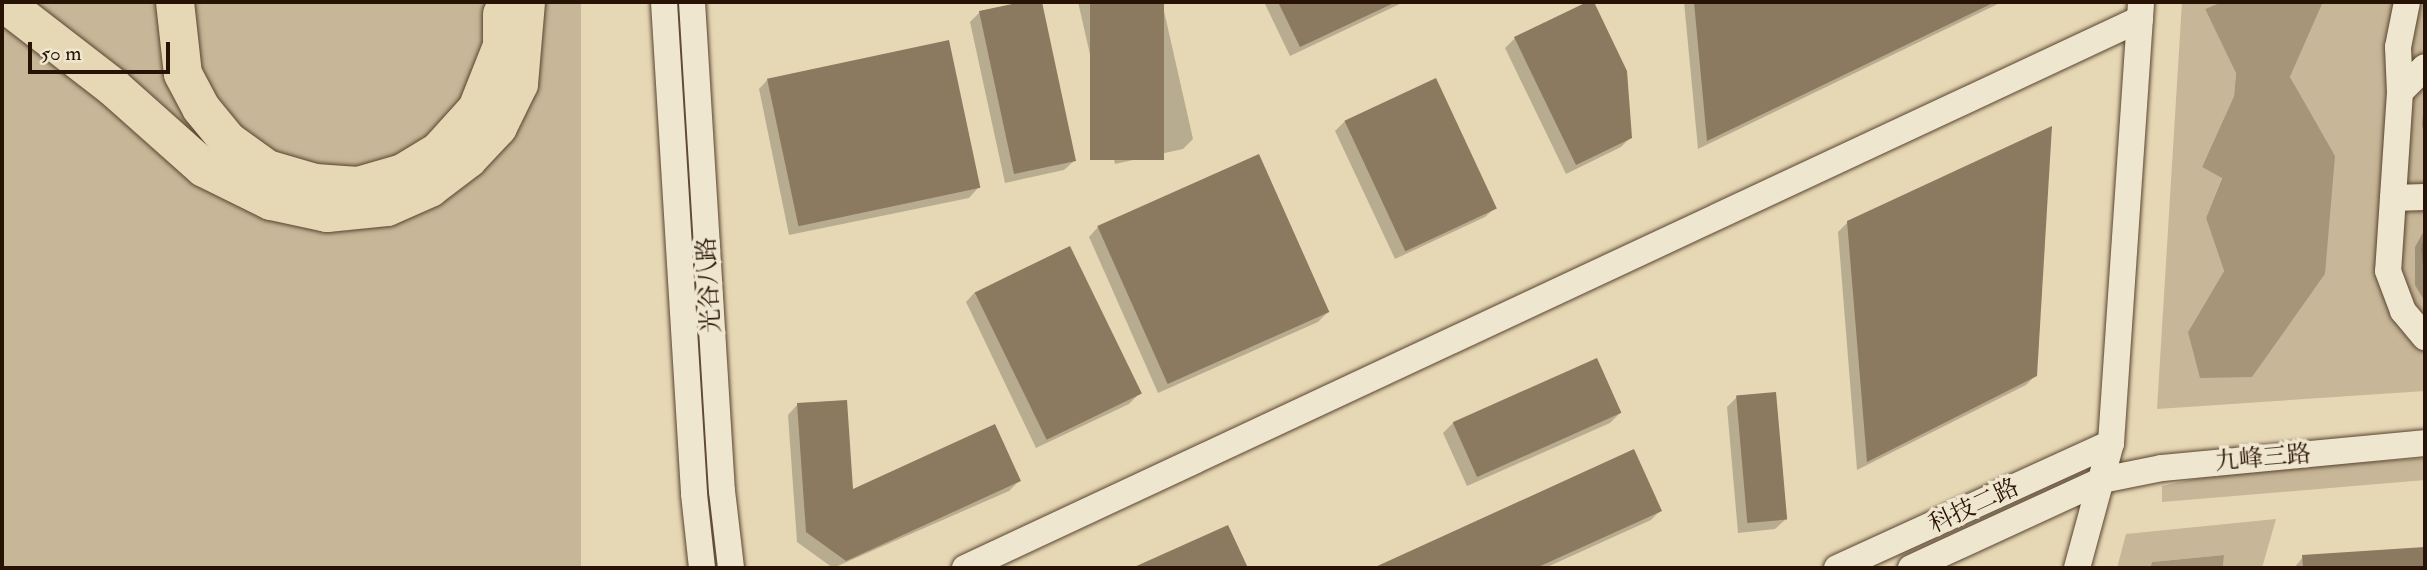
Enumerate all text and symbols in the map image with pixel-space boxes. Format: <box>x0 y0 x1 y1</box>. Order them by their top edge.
scale bar <box>32 28 173 72</box>
text: 50 m <box>41 40 82 67</box>
street label: 光谷八路 <box>692 236 726 334</box>
street label: 九峰三路 <box>2214 439 2312 477</box>
street label: 科技二路 <box>1924 473 2024 539</box>

